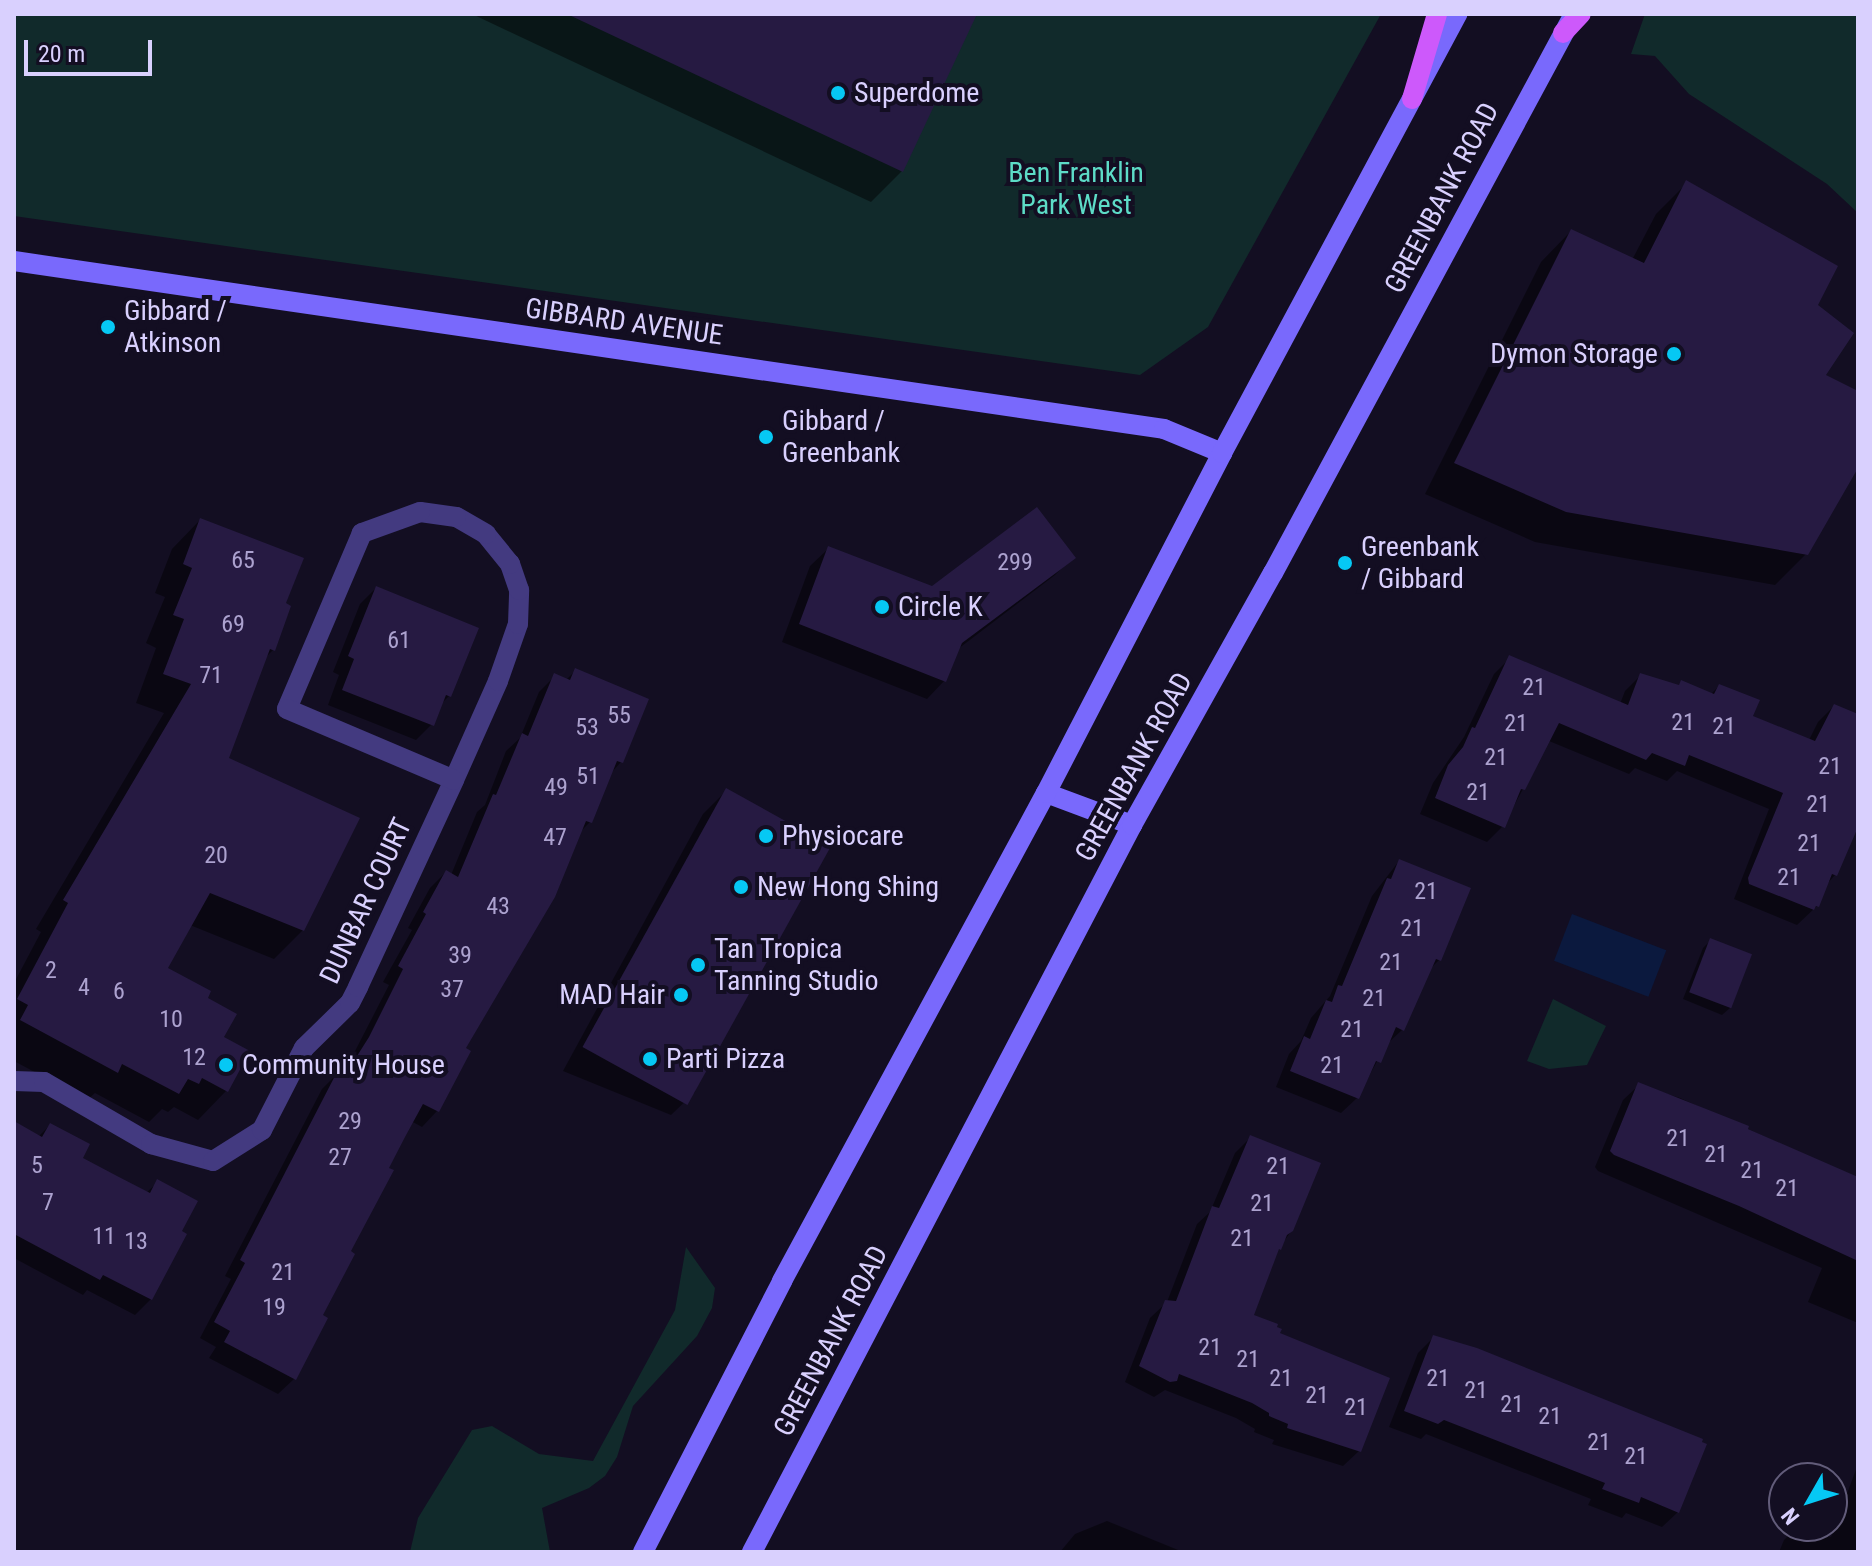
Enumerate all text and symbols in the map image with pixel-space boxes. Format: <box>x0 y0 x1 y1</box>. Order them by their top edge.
scale bar <box>28 24 156 74</box>
text: 20 m <box>38 40 85 68</box>
place label: Superdome <box>854 76 979 110</box>
marker: Superdome <box>829 84 847 102</box>
street label: GREENBANK ROAD <box>1378 97 1506 299</box>
park label: Ben Franklin Park West <box>1008 156 1144 222</box>
street label: GIBBARD AVENUE <box>523 292 725 352</box>
place label: Gibbard / Atkinson <box>124 294 227 360</box>
marker: Gibbard / Atkinson <box>99 318 117 336</box>
place label: Dymon Storage <box>1490 337 1658 371</box>
marker: Dymon Storage <box>1665 345 1683 363</box>
place label: Gibbard / Greenbank <box>782 404 900 470</box>
marker: Gibbard / Greenbank <box>757 428 775 446</box>
place label: Greenbank / Gibbard <box>1361 530 1479 596</box>
house number: 65 <box>231 547 255 575</box>
house number: 299 <box>997 549 1033 577</box>
marker: Greenbank / Gibbard <box>1336 554 1354 572</box>
place label: Circle K <box>898 590 983 624</box>
marker: Circle K <box>873 598 891 616</box>
house number: 69 <box>221 611 245 639</box>
house number: 61 <box>387 627 411 655</box>
house number: 71 <box>199 662 223 690</box>
street label: GREENBANK ROAD <box>1068 667 1200 867</box>
house number: 21 <box>1522 674 1546 702</box>
house number: 55 <box>607 702 631 730</box>
house number: 21 <box>1671 709 1695 737</box>
house number: 21 <box>1504 710 1528 738</box>
house number: 21 <box>1712 713 1736 741</box>
house number: 53 <box>575 714 599 742</box>
house number: 21 <box>1484 744 1508 772</box>
house number: 21 <box>1818 753 1842 781</box>
house number: 51 <box>576 763 600 791</box>
house number: 49 <box>544 774 568 802</box>
house number: 21 <box>1466 779 1490 807</box>
house number: 21 <box>1806 791 1830 819</box>
street label: DUNBAR COURT <box>313 813 419 989</box>
place label: Physiocare <box>782 819 904 853</box>
house number: 47 <box>543 824 567 852</box>
marker: Physiocare <box>757 827 775 845</box>
house number: 21 <box>1797 830 1821 858</box>
house number: 20 <box>204 842 228 870</box>
house number: 21 <box>1777 864 1801 892</box>
place label: New Hong Shing <box>757 870 939 904</box>
marker: New Hong Shing <box>732 878 750 896</box>
house number: 21 <box>1414 878 1438 906</box>
house number: 43 <box>486 893 510 921</box>
house number: 21 <box>1400 915 1424 943</box>
place label: Tan Tropica Tanning Studio <box>714 932 878 998</box>
house number: 39 <box>448 942 472 970</box>
house number: 21 <box>1379 949 1403 977</box>
marker: Tan Tropica Tanning Studio <box>689 956 707 974</box>
house number: 2 <box>45 957 57 985</box>
house number: 4 <box>78 974 90 1002</box>
house number: 37 <box>440 976 464 1004</box>
house number: 6 <box>113 978 125 1006</box>
place label: MAD Hair <box>559 978 665 1012</box>
house number: 21 <box>1362 985 1386 1013</box>
marker: MAD Hair <box>672 986 690 1004</box>
house number: 10 <box>159 1006 183 1034</box>
house number: 21 <box>1340 1016 1364 1044</box>
place label: Parti Pizza <box>666 1042 785 1076</box>
house number: 12 <box>182 1044 206 1072</box>
place label: Community House <box>242 1048 445 1082</box>
marker: Parti Pizza <box>641 1050 659 1068</box>
house number: 21 <box>1320 1052 1344 1080</box>
marker: Community House <box>217 1056 235 1074</box>
house number: 29 <box>338 1108 362 1136</box>
house number: 21 <box>1666 1125 1690 1153</box>
house number: 21 <box>1704 1141 1728 1169</box>
house number: 27 <box>328 1144 352 1172</box>
house number: 5 <box>31 1152 43 1180</box>
house number: 21 <box>1266 1153 1290 1181</box>
house number: 21 <box>1740 1157 1764 1185</box>
house number: 21 <box>1775 1175 1799 1203</box>
house number: 7 <box>42 1189 54 1217</box>
house number: 21 <box>1250 1190 1274 1218</box>
house number: 11 <box>92 1223 116 1251</box>
house number: 21 <box>1230 1225 1254 1253</box>
house number: 13 <box>124 1228 148 1256</box>
street label: GREENBANK ROAD <box>767 1240 895 1442</box>
house number: 21 <box>271 1259 295 1287</box>
house number: 19 <box>262 1294 286 1322</box>
house number: 21 <box>1198 1334 1222 1362</box>
house number: 21 <box>1236 1346 1260 1374</box>
house number: 21 <box>1269 1365 1293 1393</box>
house number: 21 <box>1426 1365 1450 1393</box>
house number: 21 <box>1464 1377 1488 1405</box>
house number: 21 <box>1305 1382 1329 1410</box>
house number: 21 <box>1500 1391 1524 1419</box>
house number: 21 <box>1344 1394 1368 1422</box>
house number: 21 <box>1538 1403 1562 1431</box>
house number: 21 <box>1587 1429 1611 1457</box>
house number: 21 <box>1624 1443 1648 1471</box>
north arrow <box>1768 1462 1848 1542</box>
text: N <box>1777 1503 1804 1529</box>

